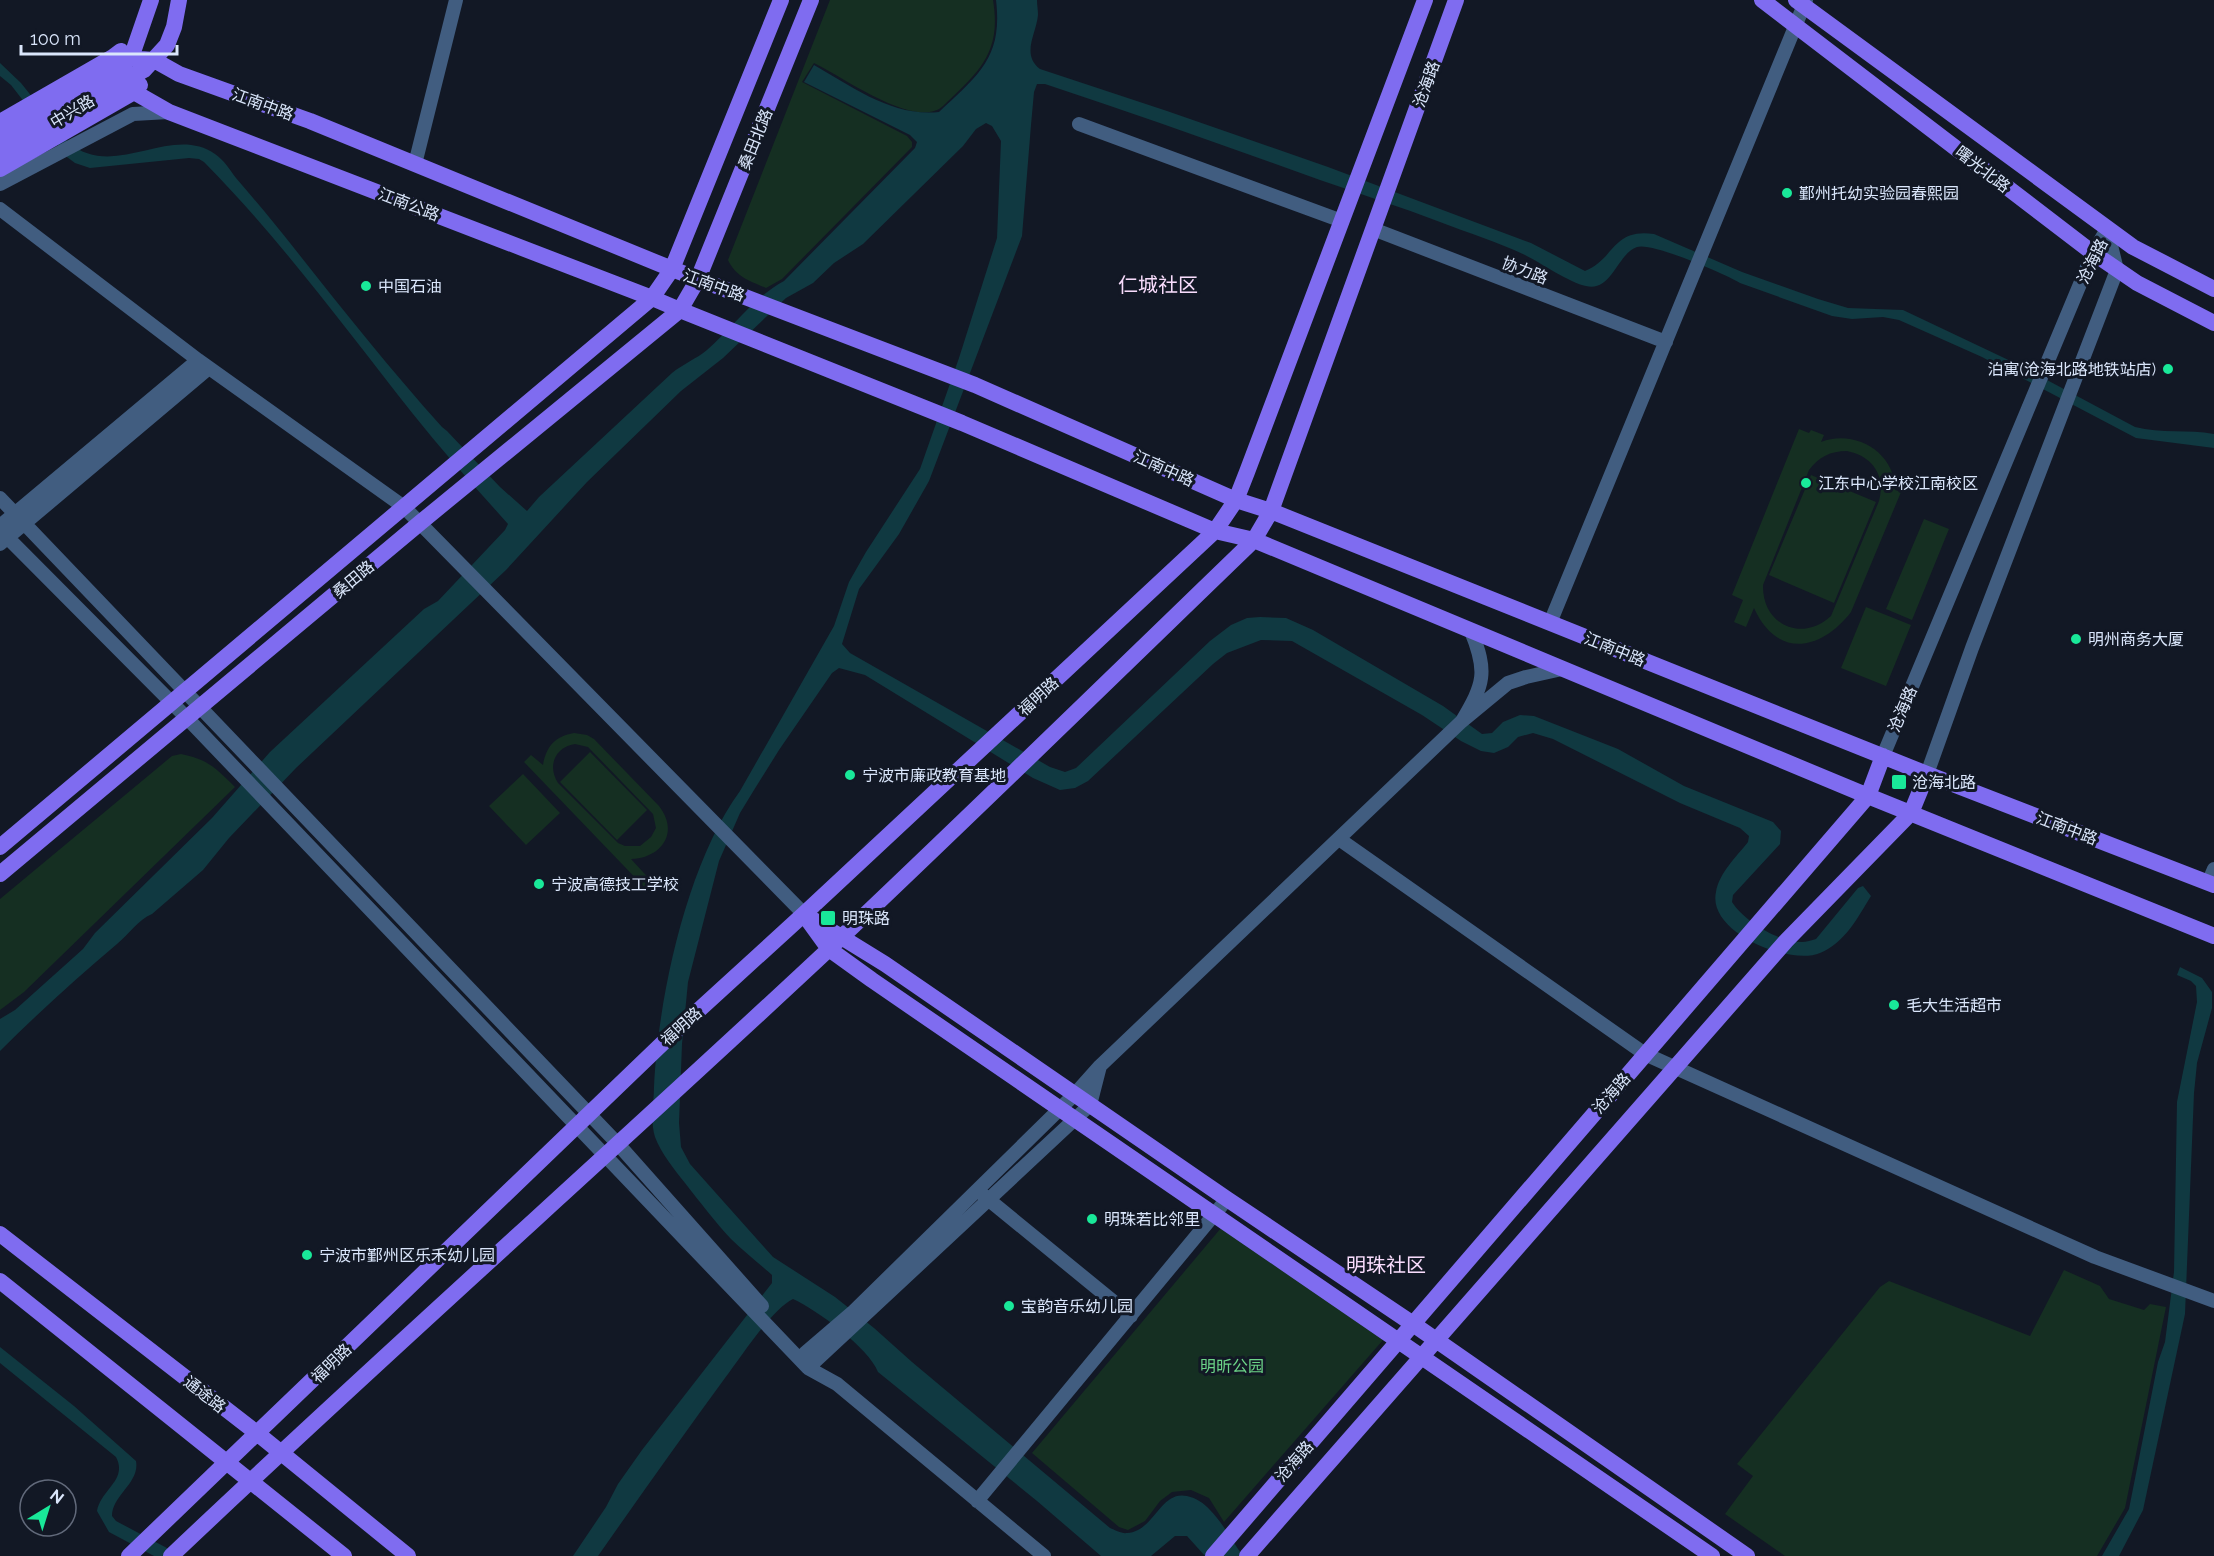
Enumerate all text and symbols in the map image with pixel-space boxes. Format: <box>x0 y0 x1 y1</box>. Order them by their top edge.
scale bar <box>21 18 177 56</box>
text: 100 m <box>30 28 81 49</box>
street label: 沧海路 <box>1409 58 1444 110</box>
street label: 江南中路 <box>230 85 296 124</box>
street label: 中兴路 <box>47 91 98 132</box>
street label: 桑田北路 <box>735 106 776 172</box>
street label: 曙光北路 <box>1952 142 2014 197</box>
street label: 江南公路 <box>376 184 442 225</box>
place label: 鄞州托幼实验园春熙园 <box>1799 184 1959 203</box>
marker: 鄞州托幼实验园春熙园 <box>1780 186 1794 200</box>
street label: 沧海路 <box>2073 235 2112 287</box>
street label: 协力路 <box>1499 253 1551 288</box>
street label: 江南中路 <box>681 266 747 305</box>
district label: 仁城社区 <box>1118 273 1198 297</box>
place label: 中国石油 <box>378 277 442 296</box>
marker: 中国石油 <box>359 279 373 293</box>
place label: 泊寓(沧海北路地铁站店) <box>1987 360 2156 379</box>
marker: 泊寓(沧海北路地铁站店) <box>2161 362 2175 376</box>
street label: 江南中路 <box>1131 447 1197 490</box>
place label: 江东中心学校江南校区 <box>1818 474 1978 493</box>
marker: 江东中心学校江南校区 <box>1799 476 1813 490</box>
street label: 桑田路 <box>329 557 378 602</box>
street label: 江南中路 <box>1582 629 1648 670</box>
place label: 明州商务大厦 <box>2088 630 2184 649</box>
marker: 明州商务大厦 <box>2069 632 2083 646</box>
street label: 福明路 <box>1014 673 1062 720</box>
street label: 沧海路 <box>1884 683 1921 735</box>
place label: 宁波市廉政教育基地 <box>862 766 1006 785</box>
marker: 宁波市廉政教育基地 <box>843 768 857 782</box>
marker: 沧海北路 <box>1890 773 1908 791</box>
place label: 沧海北路 <box>1912 773 1976 792</box>
street label: 江南中路 <box>2034 808 2100 849</box>
place label: 宁波高德技工学校 <box>551 875 679 894</box>
marker: 宁波高德技工学校 <box>532 877 546 891</box>
marker: 明珠路 <box>819 909 837 927</box>
place label: 明珠路 <box>842 909 890 928</box>
place label: 毛大生活超市 <box>1906 996 2002 1015</box>
marker: 毛大生活超市 <box>1887 998 1901 1012</box>
street label: 福明路 <box>657 1003 706 1049</box>
street label: 沧海路 <box>1588 1069 1634 1118</box>
place label: 明珠若比邻里 <box>1104 1210 1200 1229</box>
marker: 明珠若比邻里 <box>1085 1212 1099 1226</box>
place label: 宁波市鄞州区乐禾幼儿园 <box>319 1246 495 1265</box>
marker: 宁波市鄞州区乐禾幼儿园 <box>300 1248 314 1262</box>
district label: 明珠社区 <box>1346 1253 1426 1277</box>
place label: 宝韵音乐幼儿园 <box>1021 1297 1133 1316</box>
marker: 宝韵音乐幼儿园 <box>1002 1299 1016 1313</box>
street label: 福明路 <box>307 1340 355 1387</box>
park label: 明昕公园 <box>1200 1357 1264 1376</box>
street label: 通途路 <box>180 1372 229 1417</box>
street label: 沧海路 <box>1271 1437 1317 1486</box>
north arrow <box>18 1478 78 1538</box>
text: N <box>46 1485 68 1508</box>

